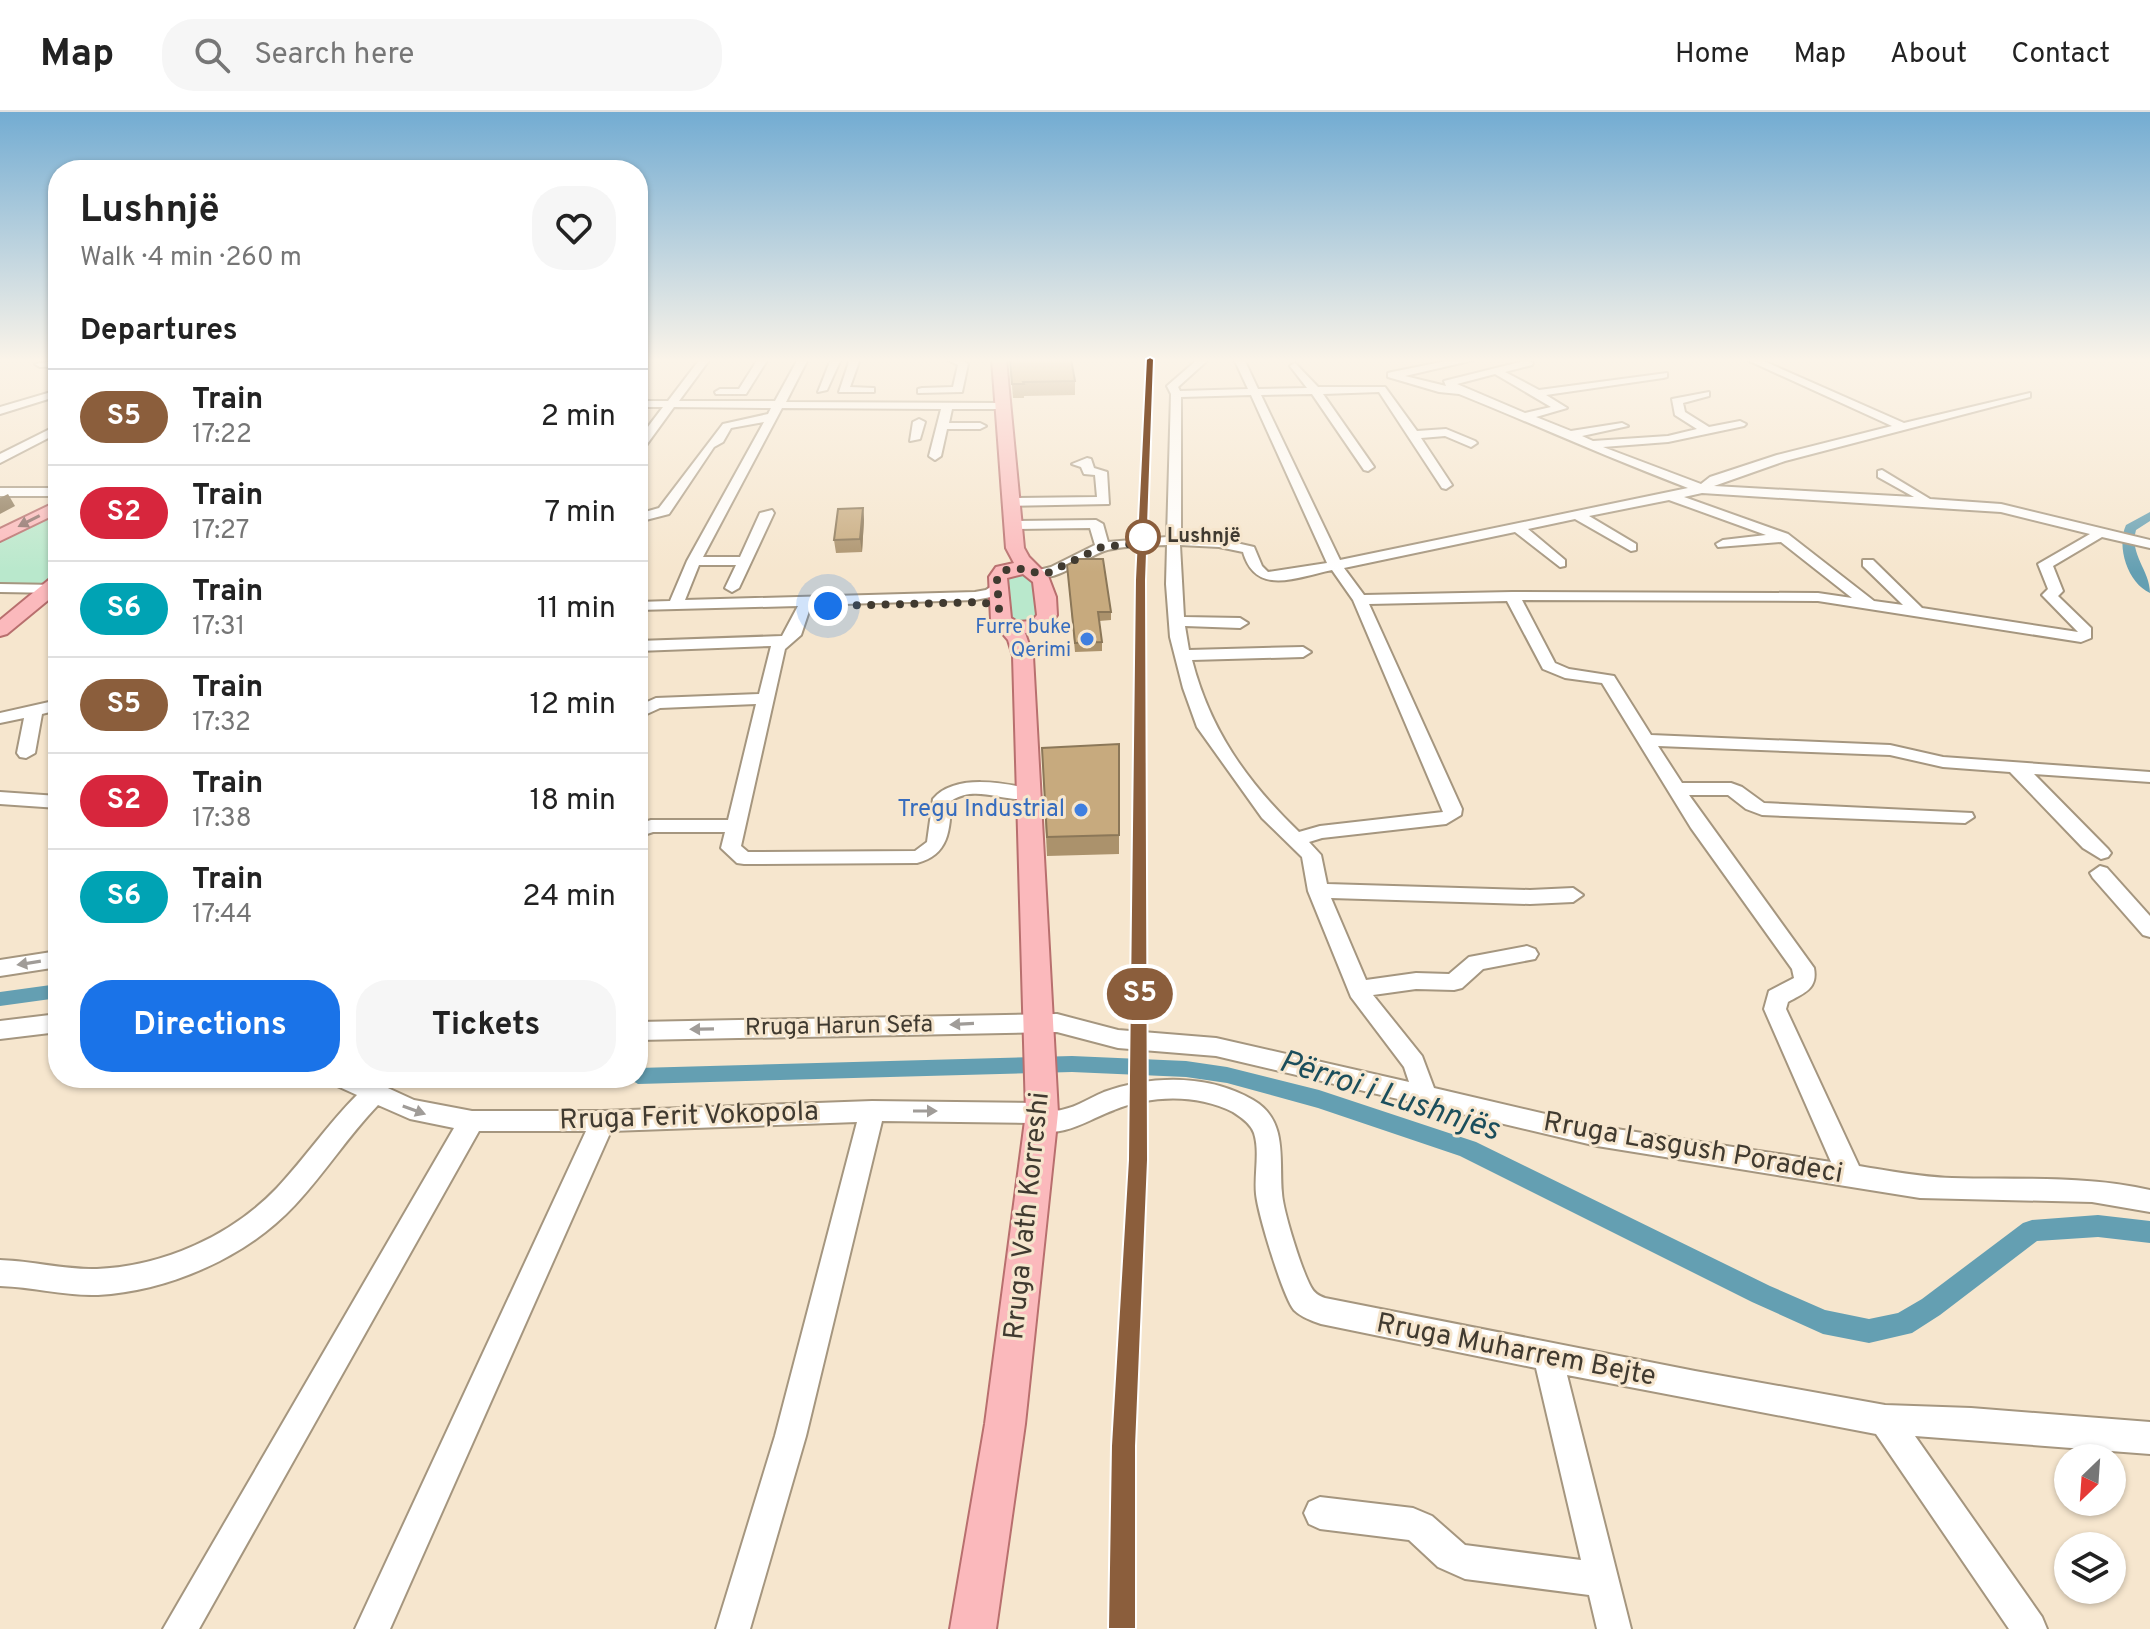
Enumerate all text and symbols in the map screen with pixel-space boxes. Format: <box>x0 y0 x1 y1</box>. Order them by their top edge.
search box <box>162 19 722 91</box>
text: Map <box>40 31 114 80</box>
icon: search <box>190 33 234 77</box>
text: Search here <box>254 37 414 74</box>
text: Home <box>1675 37 1749 73</box>
text: Map <box>1793 37 1846 73</box>
text: About <box>1890 37 1967 73</box>
text: Contact <box>2011 37 2110 73</box>
button: heart <box>532 186 616 270</box>
text: Lushnjë <box>80 187 220 236</box>
text: Walk · 4 min · 260 m <box>80 242 302 275</box>
text: Departures <box>80 313 238 350</box>
text: Train <box>192 382 263 419</box>
text: S5 <box>107 399 141 435</box>
text: 2 min <box>541 399 616 436</box>
text: 17:22 <box>192 419 252 452</box>
text: Train <box>192 478 263 515</box>
text: S2 <box>107 495 141 531</box>
text: 7 min <box>545 495 616 532</box>
one-way arrow <box>17 514 40 528</box>
text: 17:27 <box>192 515 249 548</box>
marker: Lushnjë <box>1126 520 1160 554</box>
place label: Lushnjë <box>1167 524 1241 550</box>
text: Train <box>192 574 263 611</box>
your location <box>808 586 848 626</box>
text: S6 <box>107 591 141 627</box>
text: 11 min <box>537 591 616 628</box>
text: 17:31 <box>192 611 245 644</box>
place label: Furre buke Qerimi <box>975 615 1071 664</box>
marker: Furre buke Qerimi <box>1078 630 1096 648</box>
text: Train <box>192 670 263 707</box>
text: S5 <box>107 687 141 723</box>
text: 12 min <box>529 687 616 724</box>
text: 17:32 <box>192 707 251 740</box>
text: Train <box>192 766 263 803</box>
text: S2 <box>107 783 141 819</box>
text: 18 min <box>530 783 616 820</box>
place label: Tregu Industrial <box>897 795 1065 825</box>
marker: Tregu Industrial <box>1072 801 1090 819</box>
text: 17:38 <box>192 803 252 836</box>
text: Train <box>192 862 263 899</box>
text: S6 <box>107 879 141 915</box>
text: 24 min <box>522 879 616 916</box>
text: 17:44 <box>192 899 252 932</box>
one-way arrow <box>16 958 41 970</box>
line badge: S5 <box>1104 968 1176 1020</box>
text: S5 <box>1123 976 1157 1012</box>
button: Directions <box>80 980 340 1072</box>
button: Tickets <box>356 980 616 1072</box>
street label: Rruga Harun Sefa <box>745 1010 933 1044</box>
one-way arrow <box>949 1018 974 1031</box>
one-way arrow <box>689 1023 714 1035</box>
water label: Përroi i Lushnjës <box>1274 1043 1505 1152</box>
street label: Rruga Vath Korreshi <box>997 1090 1059 1342</box>
street label: Rruga Ferit Vokopola <box>559 1094 819 1140</box>
one-way arrow <box>402 1104 426 1117</box>
one-way arrow <box>913 1105 938 1117</box>
street label: Rruga Lasgush Poradeci <box>1540 1105 1846 1193</box>
street label: Rruga Muharrem Bejte <box>1373 1306 1659 1396</box>
north arrow <box>2054 1444 2126 1516</box>
map controls <box>2054 1444 2126 1604</box>
button: layers <box>2054 1532 2126 1604</box>

